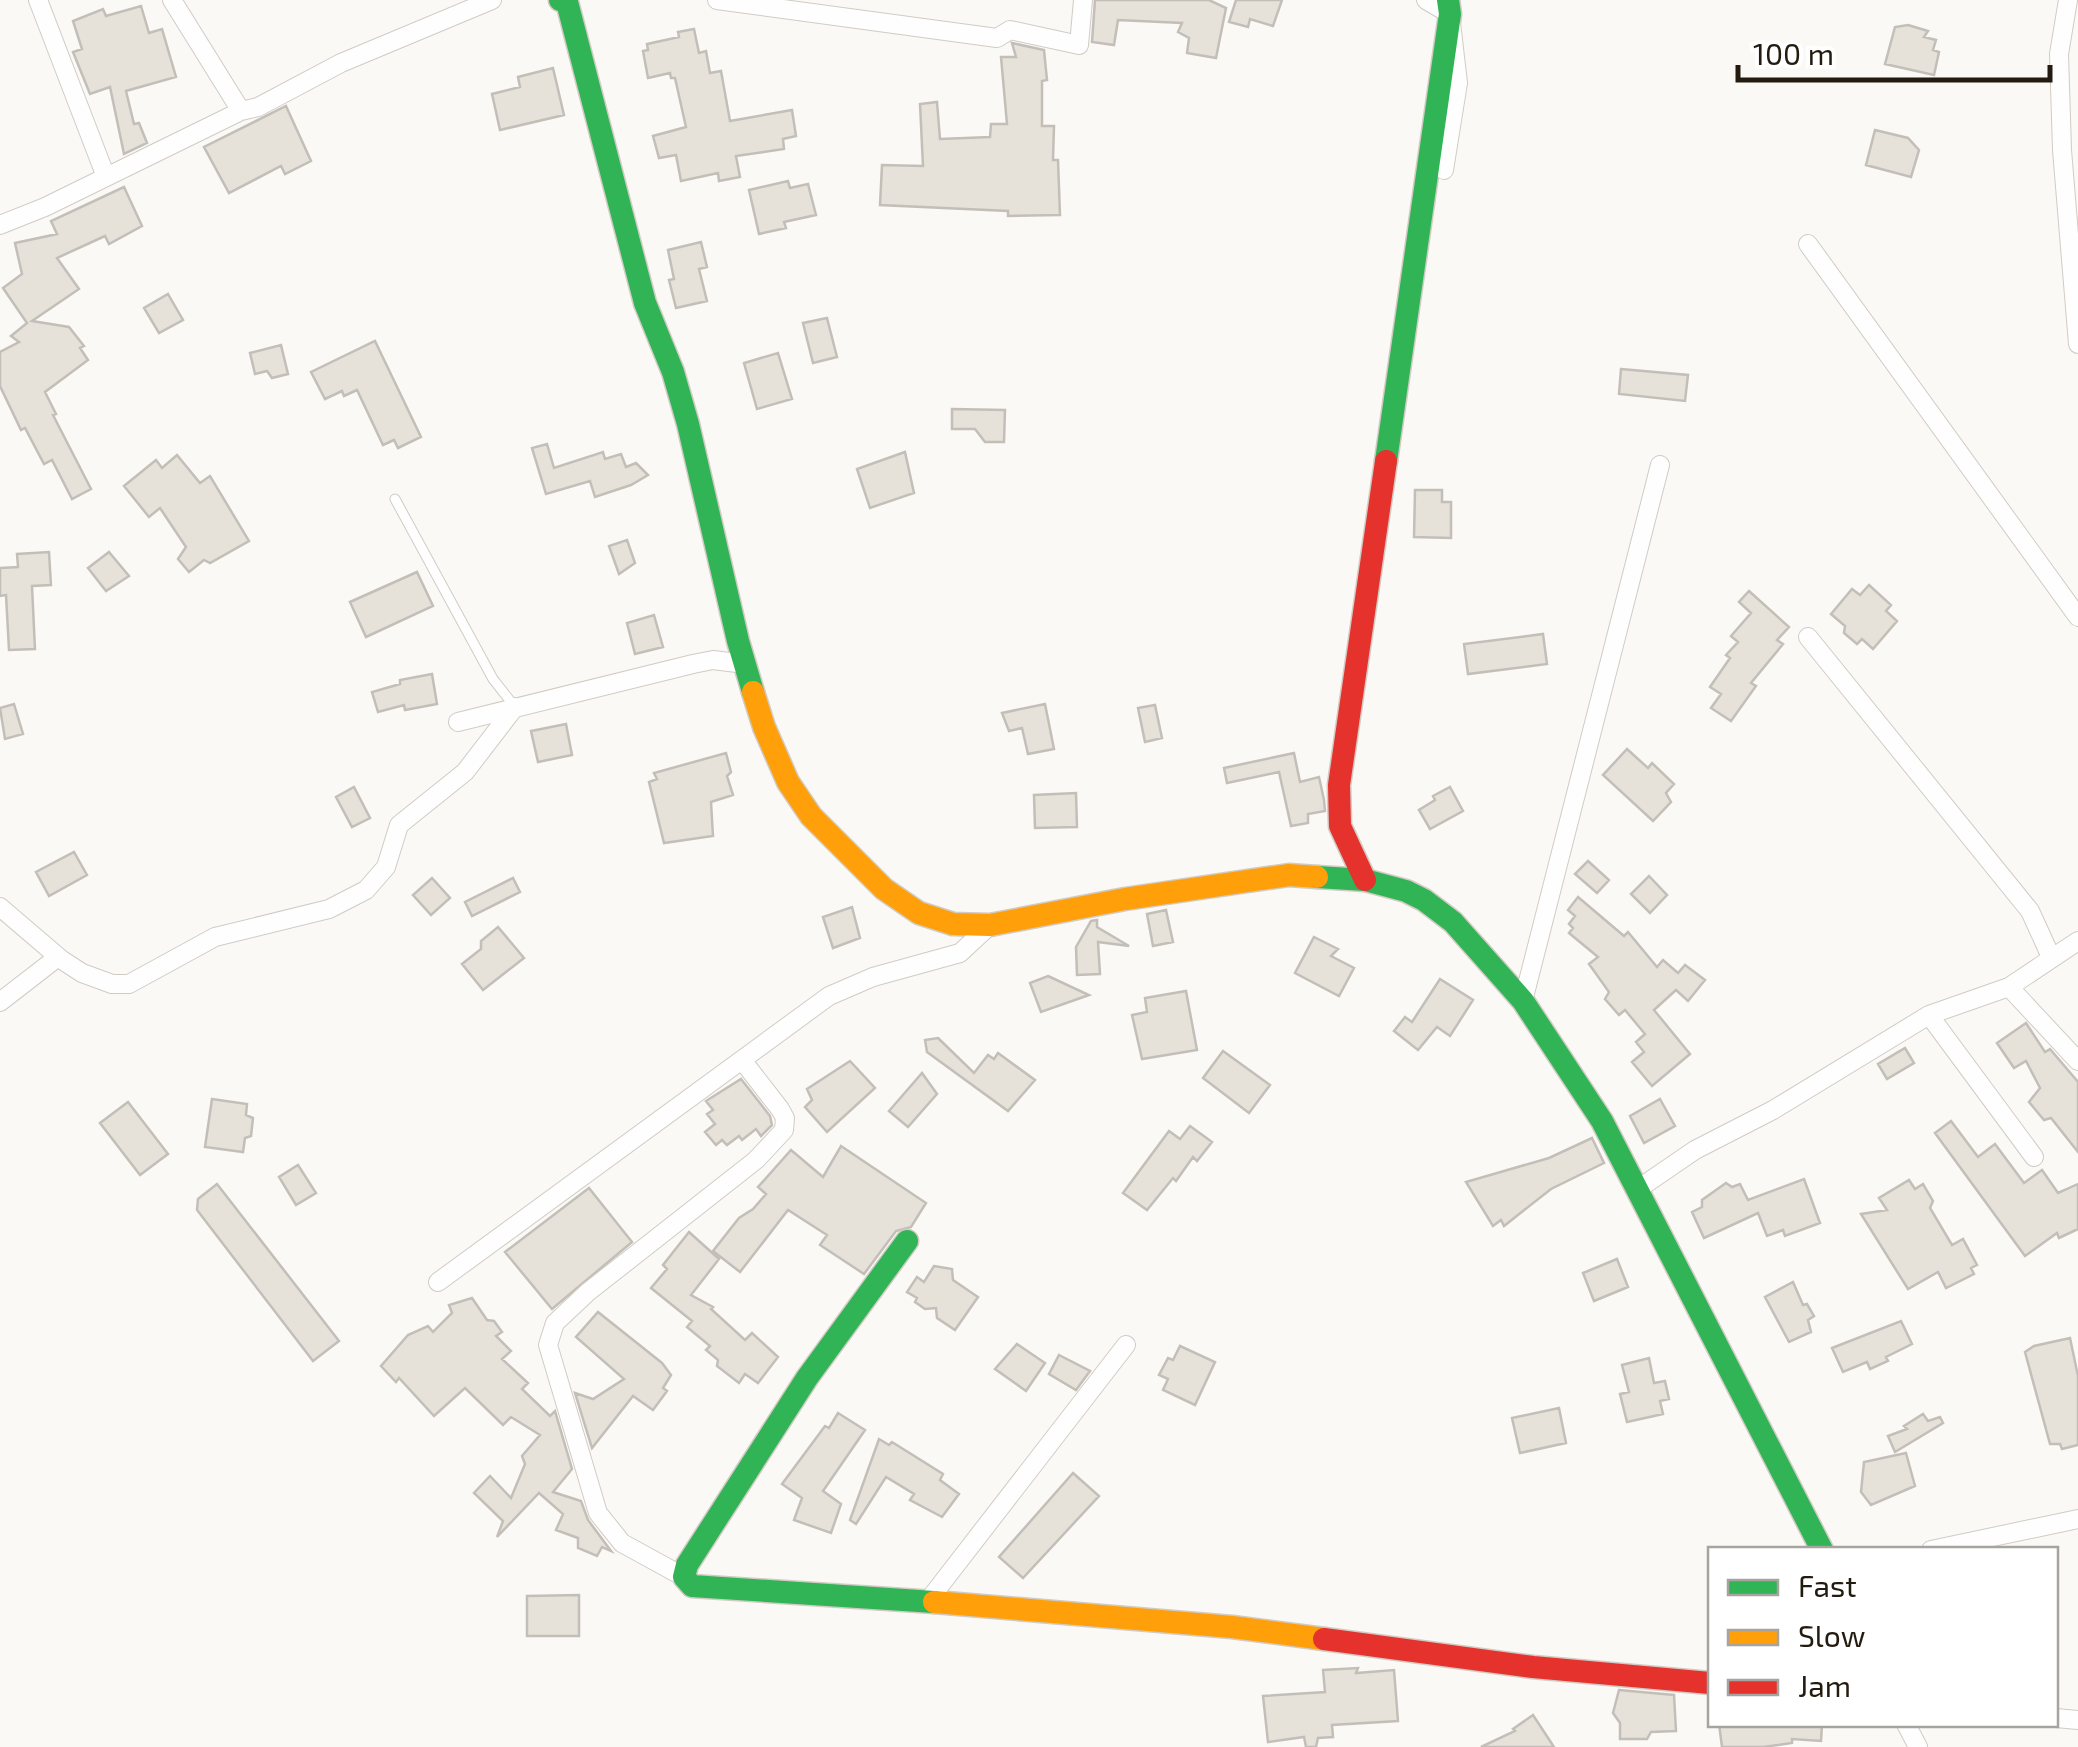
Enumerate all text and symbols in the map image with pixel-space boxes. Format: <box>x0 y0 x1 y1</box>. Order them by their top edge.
scale bar <box>1738 20 2050 82</box>
text: 100 m <box>1753 35 1834 71</box>
legend <box>1708 1547 2058 1727</box>
text: Fast <box>1798 1567 1857 1603</box>
text: Slow <box>1798 1617 1865 1653</box>
text: Jam <box>1798 1667 1851 1703</box>

